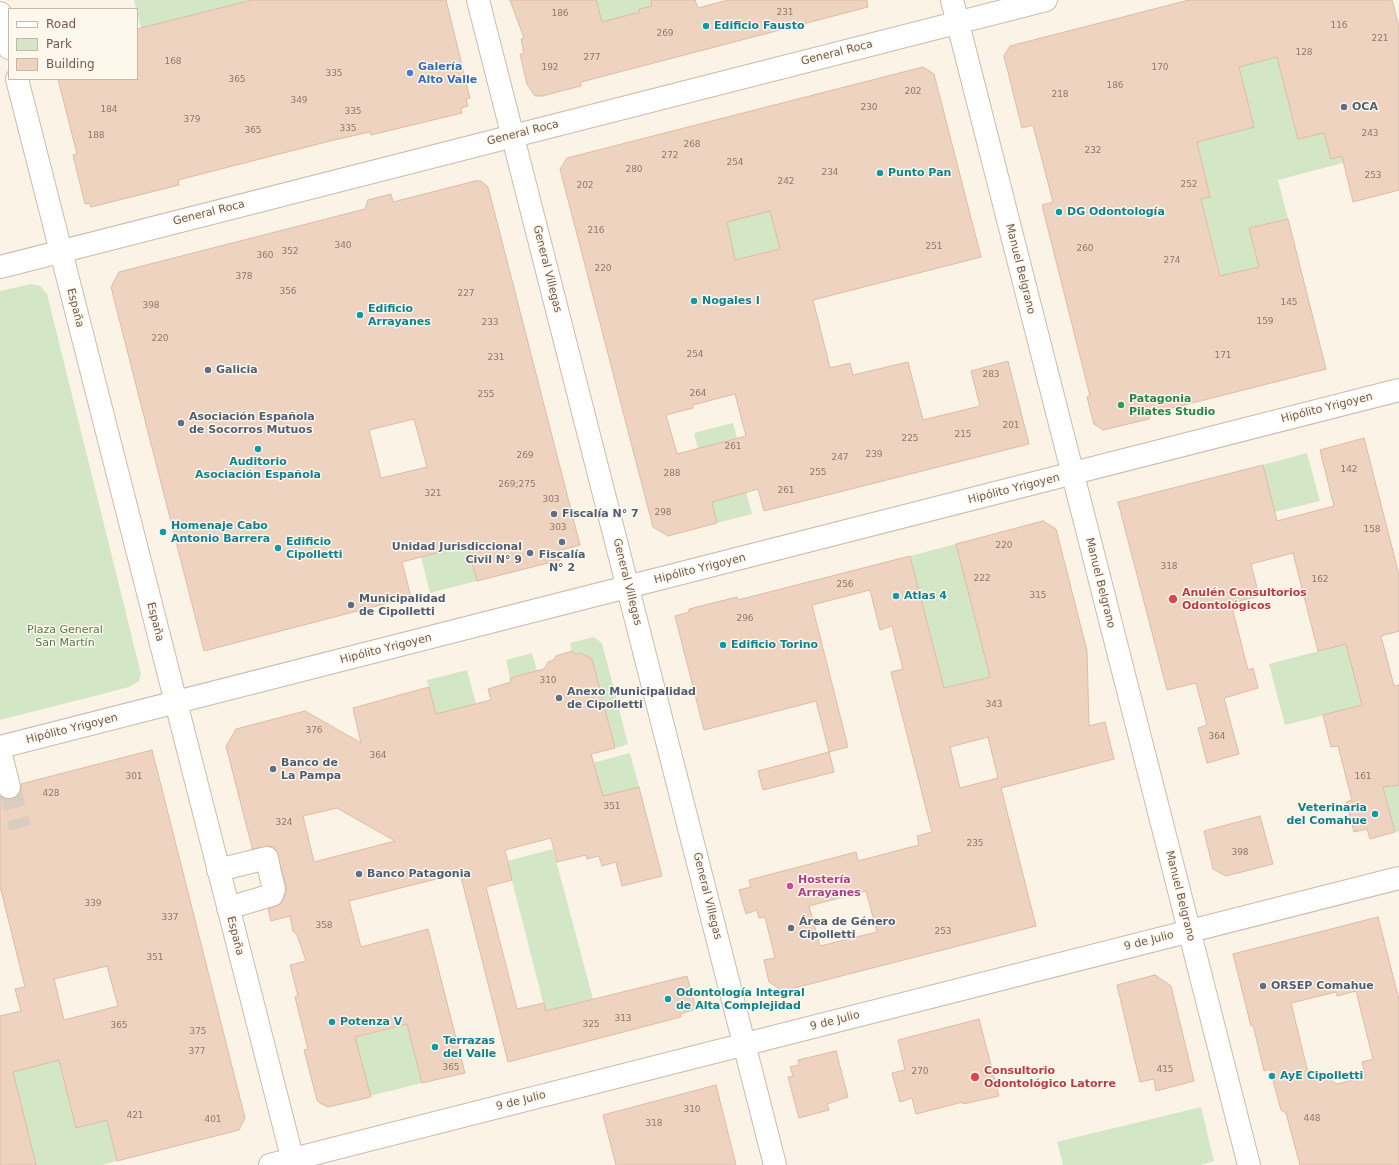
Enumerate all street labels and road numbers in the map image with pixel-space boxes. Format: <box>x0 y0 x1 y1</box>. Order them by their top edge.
street label: General Roca <box>800 38 874 68</box>
street label: General Roca <box>486 118 560 148</box>
street label: General Roca <box>172 198 246 228</box>
street label: Manuel Belgrano <box>1002 222 1038 316</box>
street label: General Villegas <box>530 224 564 314</box>
street label: España <box>64 287 86 329</box>
street label: Hipólito Yrigoyen <box>1280 390 1374 426</box>
street label: Hipólito Yrigoyen <box>967 471 1061 507</box>
street label: Manuel Belgrano <box>1082 536 1118 630</box>
street label: General Villegas <box>610 537 644 627</box>
street label: Hipólito Yrigoyen <box>653 551 747 587</box>
street label: España <box>144 601 166 643</box>
street label: Hipólito Yrigoyen <box>339 631 433 667</box>
street label: Hipólito Yrigoyen <box>25 711 119 747</box>
street label: Manuel Belgrano <box>1162 849 1198 943</box>
street label: General Villegas <box>690 851 724 941</box>
street label: España <box>224 915 246 957</box>
street label: 9 de Julio <box>1123 928 1175 954</box>
street label: 9 de Julio <box>809 1008 861 1034</box>
street label: 9 de Julio <box>495 1088 547 1114</box>

